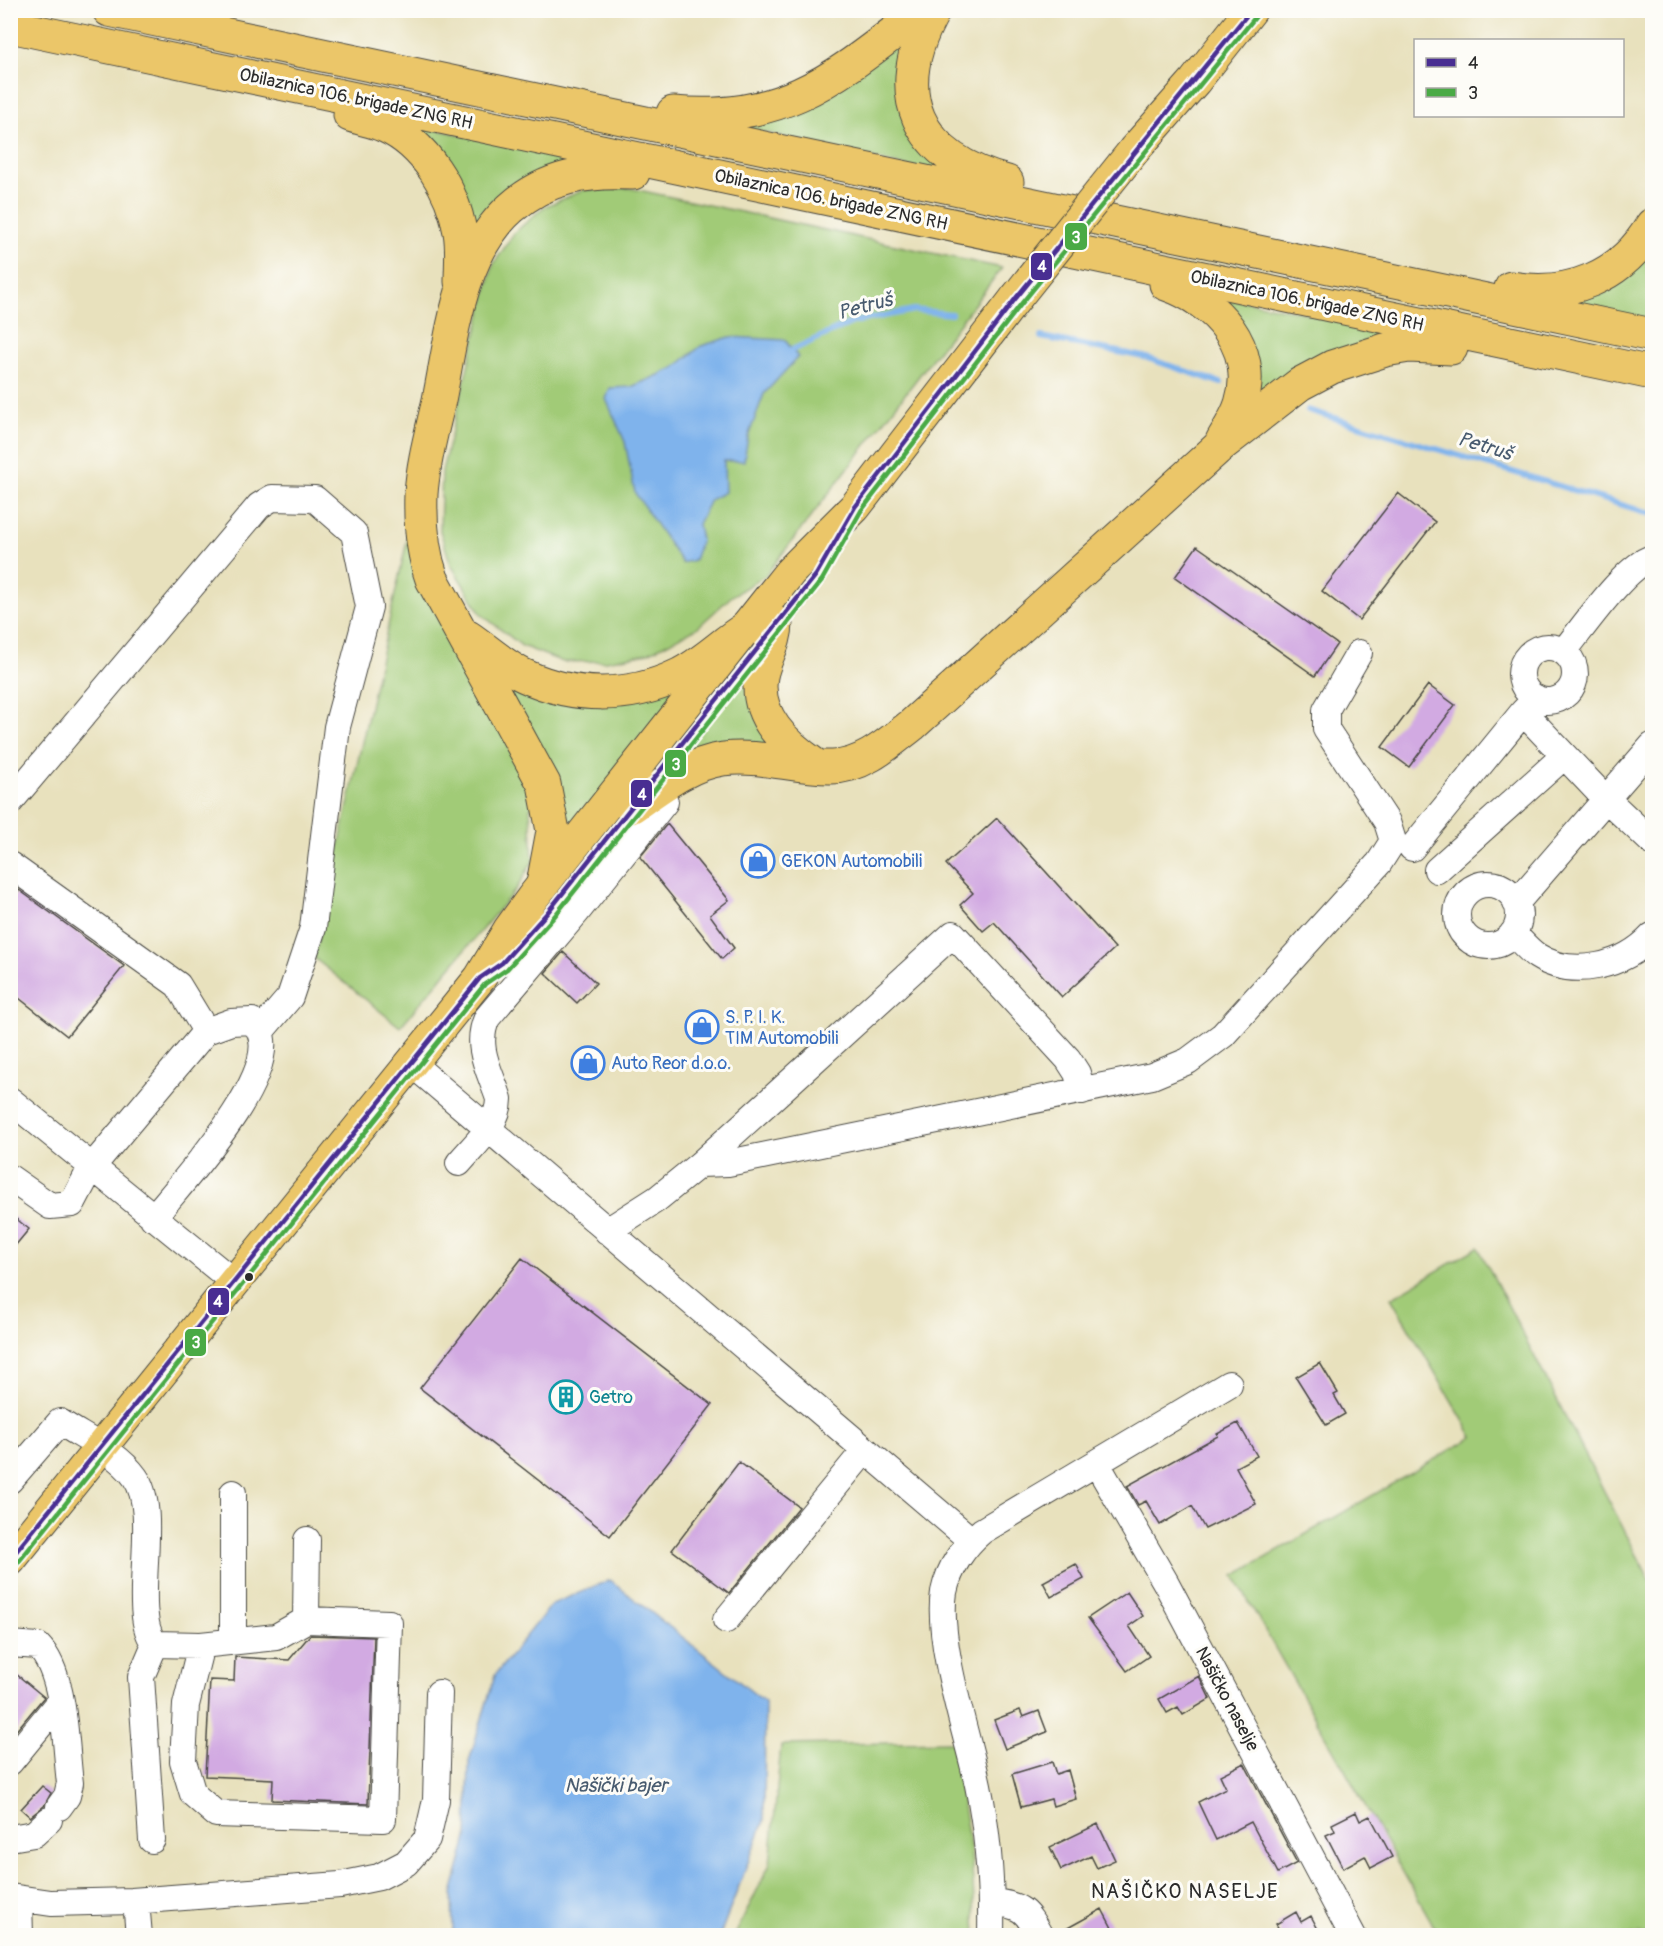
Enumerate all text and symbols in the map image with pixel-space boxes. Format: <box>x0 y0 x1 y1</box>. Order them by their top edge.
legend <box>1414 39 1624 117</box>
text: 4 <box>1468 52 1479 75</box>
street label: Obilaznica 106. brigade ZNG RH <box>237 63 475 135</box>
text: 3 <box>1468 82 1478 105</box>
street label: Obilaznica 106. brigade ZNG RH <box>712 164 950 236</box>
line badge: 3 <box>1064 222 1088 251</box>
text: 3 <box>1072 228 1081 248</box>
line badge: 4 <box>1030 252 1053 281</box>
text: 4 <box>1037 257 1047 277</box>
street label: Obilaznica 106. brigade ZNG RH <box>1188 265 1426 337</box>
water label: Petruš <box>835 286 897 325</box>
water label: Petruš <box>1455 426 1517 467</box>
line badge: 3 <box>664 749 687 778</box>
text: 3 <box>672 755 681 775</box>
line badge: 4 <box>630 779 653 808</box>
text: 4 <box>637 785 647 805</box>
shop icon: GEKON Automobili <box>740 843 776 879</box>
place label: GEKON Automobili <box>781 850 922 873</box>
place label: S. P. I. K. TIM Automobili <box>725 1006 839 1050</box>
shop icon: S. P. I. K. TIM Automobili <box>684 1009 720 1045</box>
shop icon: Auto Reor d.o.o. <box>570 1045 606 1081</box>
place label: Auto Reor d.o.o. <box>611 1052 731 1075</box>
unlabelled marker <box>243 1271 255 1283</box>
line badge: 4 <box>207 1287 230 1316</box>
text: 4 <box>213 1292 223 1312</box>
line badge: 3 <box>184 1328 207 1357</box>
text: 3 <box>192 1333 201 1353</box>
building icon: Getro <box>548 1379 584 1415</box>
place label: Getro <box>589 1386 633 1409</box>
street label: Našičko naselje <box>1190 1643 1264 1755</box>
water label: Našički bajer <box>565 1773 670 1798</box>
district label: NAŠIČKO NASELJE <box>1091 1878 1279 1904</box>

